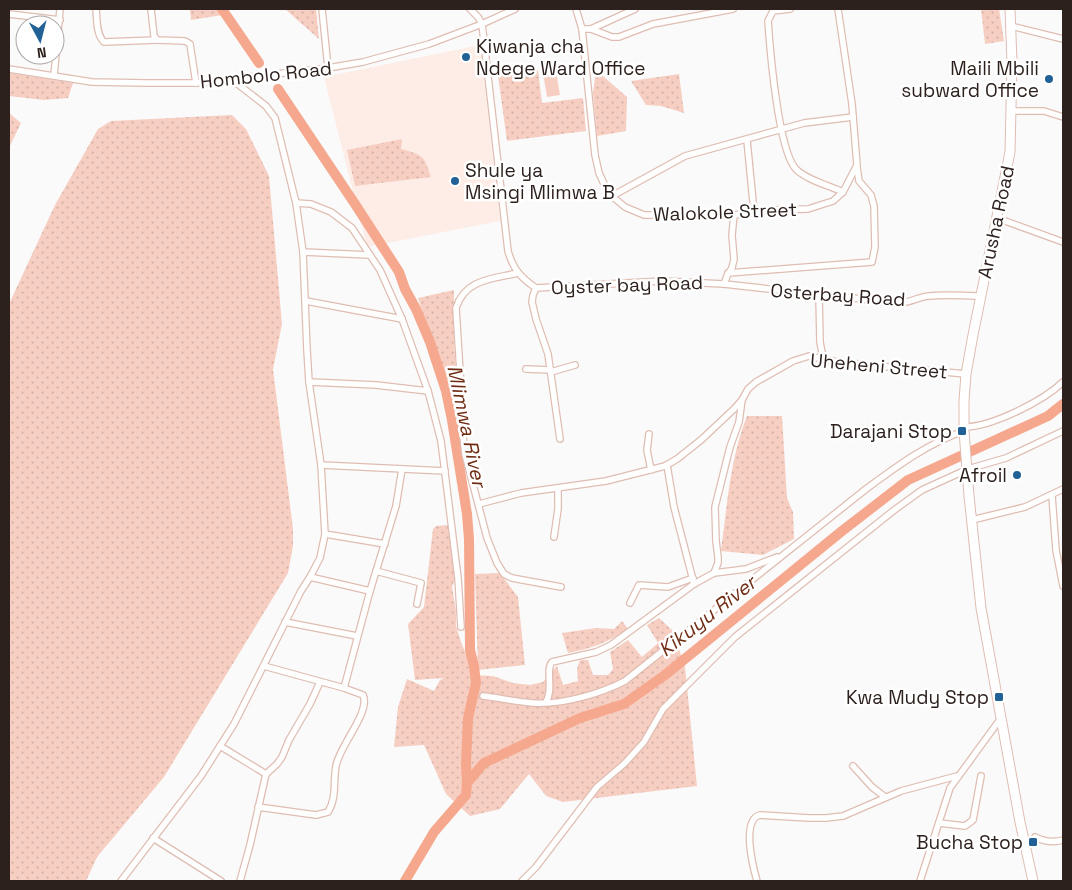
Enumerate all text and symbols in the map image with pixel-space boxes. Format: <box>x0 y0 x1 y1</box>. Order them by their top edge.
north arrow <box>15 15 65 65</box>
place label: Kiwanja cha Ndege Ward Office <box>476 34 646 81</box>
text: N <box>36 43 47 62</box>
marker: Kiwanja cha Ndege Ward Office <box>460 51 472 63</box>
street label: Hombolo Road <box>199 56 333 94</box>
place label: Maili Mbili subward Office <box>901 56 1039 103</box>
marker: Maili Mbili subward Office <box>1043 73 1055 85</box>
place label: Shule ya Msingi Mlimwa B <box>465 158 615 205</box>
street label: Arusha Road <box>972 163 1020 281</box>
marker: Shule ya Msingi Mlimwa B <box>449 175 461 187</box>
street label: Walokole Street <box>653 197 797 227</box>
street label: Oyster bay Road <box>551 270 703 300</box>
street label: Osterbay Road <box>770 278 906 312</box>
street label: Uheheni Street <box>809 348 949 384</box>
water label: Mlimwa River <box>441 363 493 492</box>
place label: Darajani Stop <box>830 419 952 444</box>
marker: Darajani Stop <box>956 425 968 437</box>
place label: Afroil <box>959 463 1007 488</box>
marker: Afroil <box>1011 469 1023 481</box>
water label: Kikuyu River <box>653 568 763 662</box>
place label: Kwa Mudy Stop <box>846 685 989 710</box>
marker: Kwa Mudy Stop <box>993 691 1005 703</box>
place label: Bucha Stop <box>916 830 1023 855</box>
marker: Bucha Stop <box>1027 836 1039 848</box>

